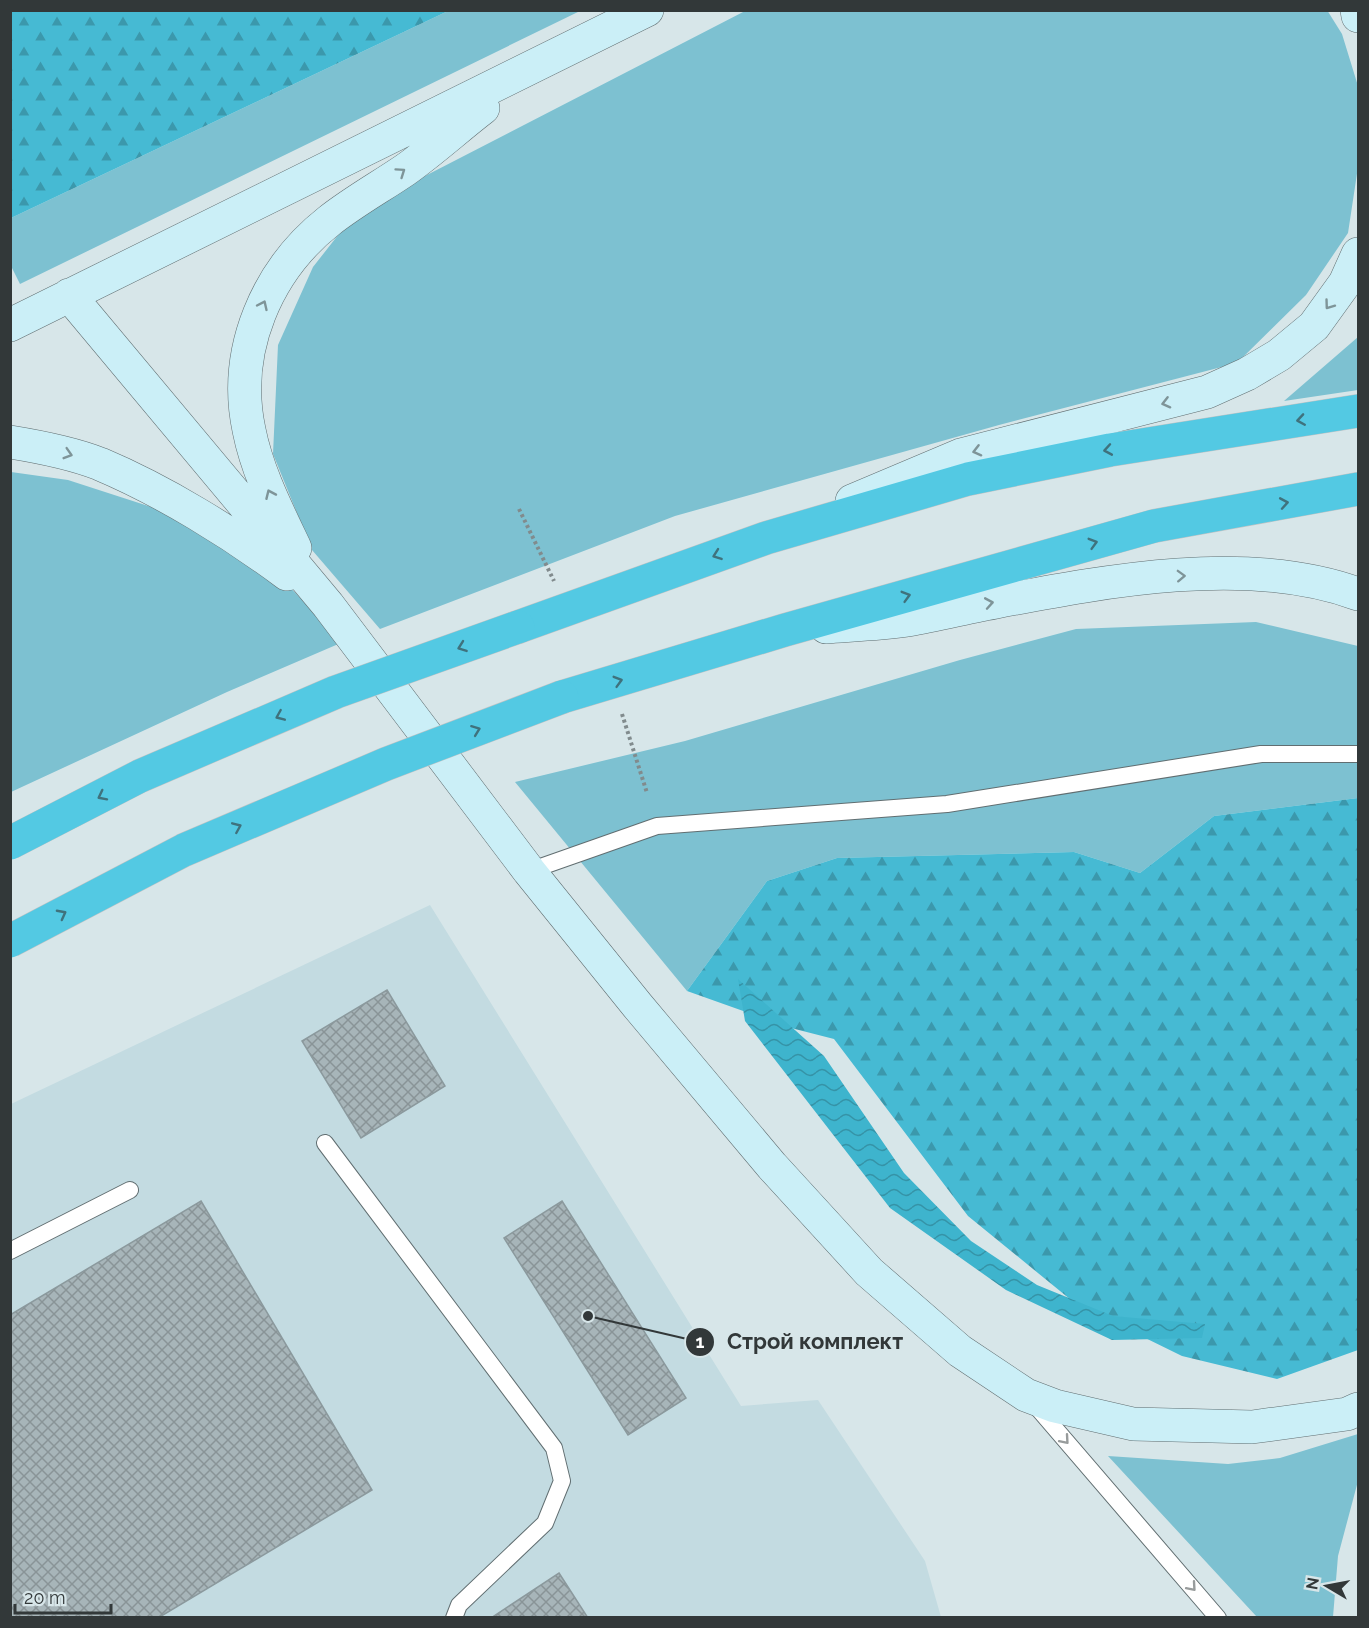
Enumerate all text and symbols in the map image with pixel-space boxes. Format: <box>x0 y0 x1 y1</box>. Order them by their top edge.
one-way arrow <box>394 168 405 179</box>
one-way arrow <box>1325 298 1336 309</box>
one-way arrow <box>255 301 267 312</box>
one-way arrow <box>1161 395 1171 408</box>
one-way arrow <box>1296 413 1305 425</box>
one-way arrow <box>1103 443 1113 456</box>
one-way arrow <box>972 444 983 456</box>
one-way arrow <box>62 447 72 459</box>
one-way arrow <box>266 489 278 500</box>
one-way arrow <box>1279 497 1289 509</box>
one-way arrow <box>1087 538 1098 550</box>
one-way arrow <box>713 548 724 560</box>
one-way arrow <box>1177 569 1186 582</box>
one-way arrow <box>900 591 911 603</box>
one-way arrow <box>984 598 993 610</box>
one-way arrow <box>458 639 468 652</box>
one-way arrow <box>612 676 623 688</box>
one-way arrow <box>276 709 287 721</box>
one-way arrow <box>470 724 480 737</box>
one-way arrow <box>98 788 109 800</box>
one-way arrow <box>230 822 241 834</box>
one-way arrow <box>56 910 66 921</box>
callout: Строй комплект <box>685 1322 915 1362</box>
text: Строй комплект <box>727 1328 903 1354</box>
text: 1 <box>696 1331 705 1352</box>
one-way arrow <box>1057 1433 1068 1444</box>
north arrow <box>1297 1556 1357 1616</box>
text: N <box>1302 1576 1323 1591</box>
scale bar <box>15 1577 111 1615</box>
one-way arrow <box>1185 1580 1196 1591</box>
text: 20 m <box>24 1587 66 1608</box>

